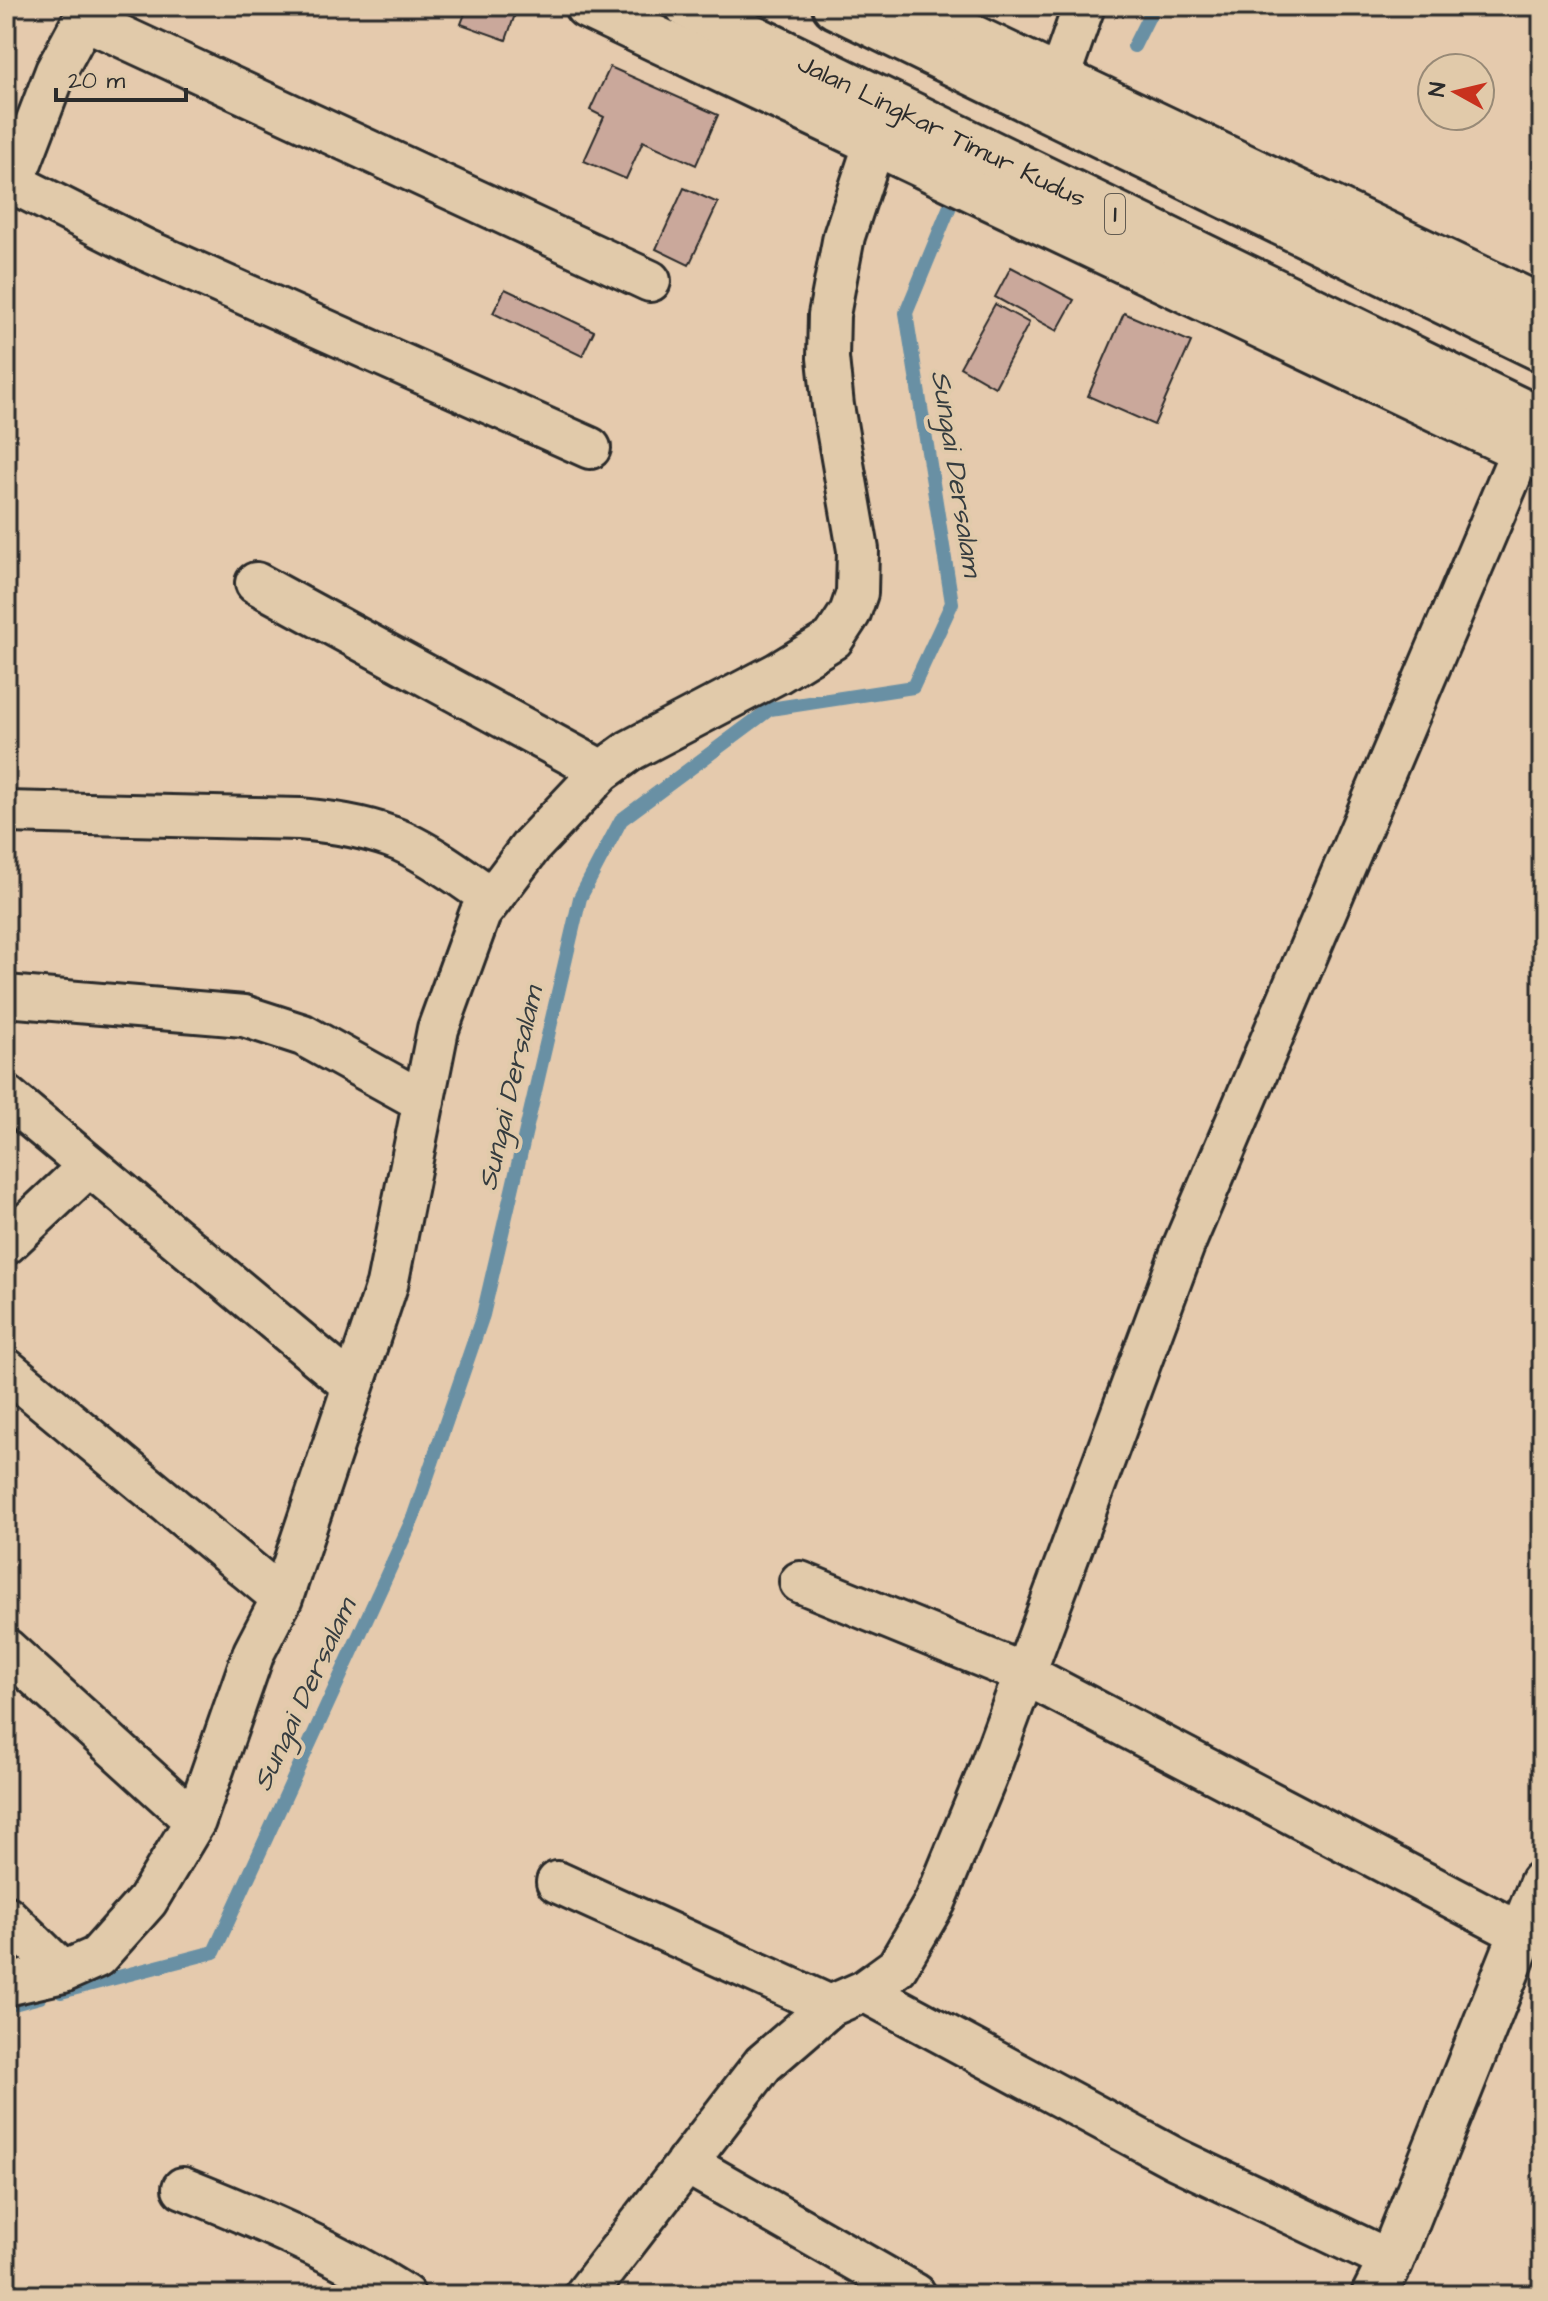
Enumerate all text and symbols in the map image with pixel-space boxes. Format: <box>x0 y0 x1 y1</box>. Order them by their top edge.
street label: Jalan Lingkar Timur Kudus <box>790 45 1092 218</box>
scale bar <box>56 52 186 102</box>
north arrow <box>1416 52 1496 132</box>
text: 20 m <box>68 64 125 98</box>
text: N <box>1421 80 1454 98</box>
road number: 1 <box>1105 194 1125 234</box>
water label: Sungai Dersalam <box>920 368 993 582</box>
water label: Sungai Dersalam <box>468 980 555 1194</box>
water label: Sungai Dersalam <box>243 1589 368 1797</box>

